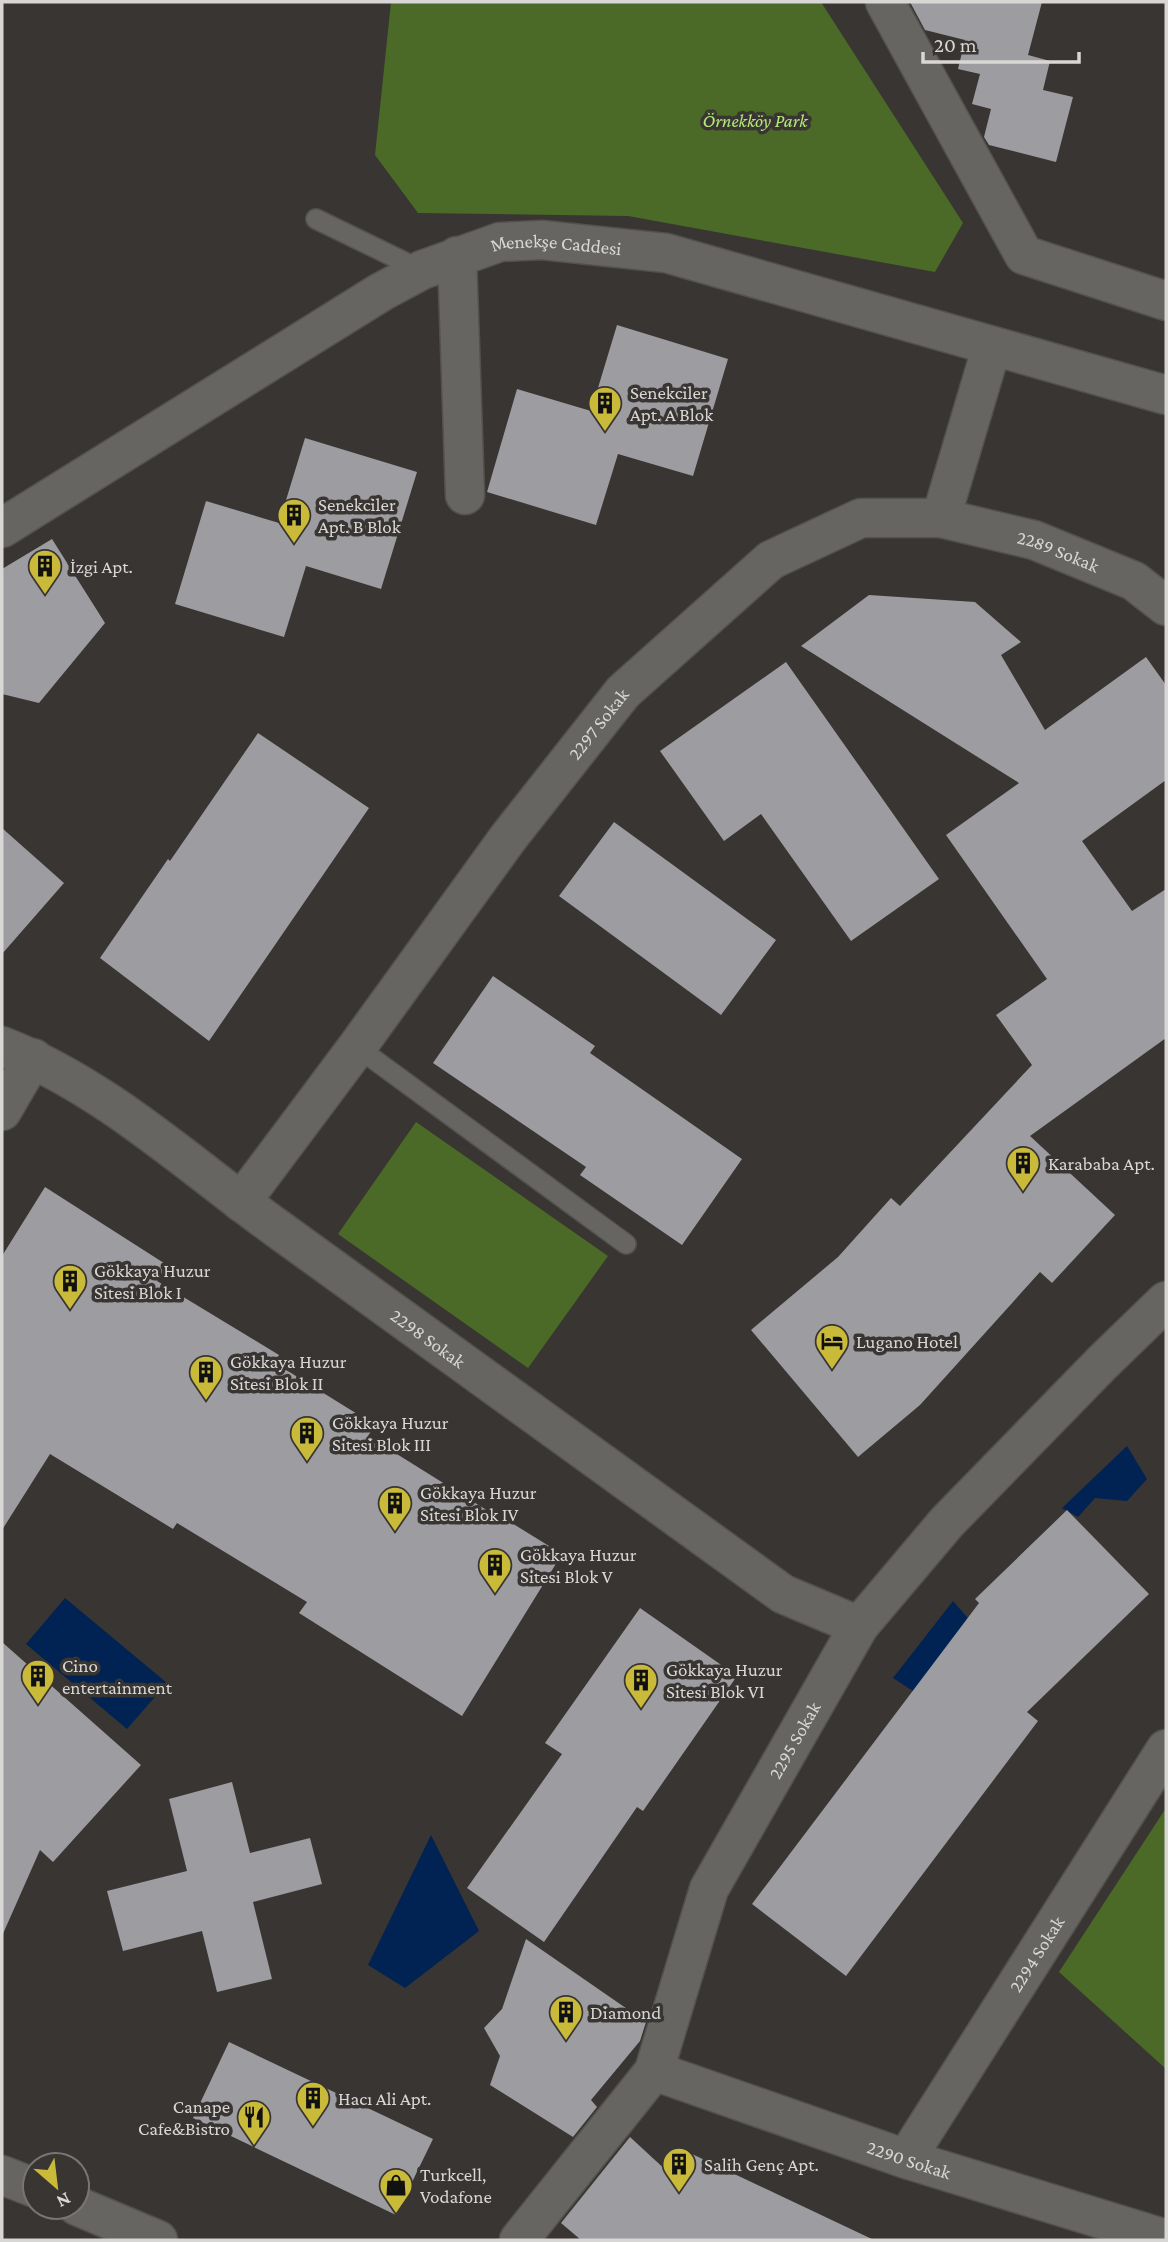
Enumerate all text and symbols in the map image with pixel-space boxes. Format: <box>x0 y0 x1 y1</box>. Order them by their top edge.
scale bar <box>923 21 1079 65</box>
text: 20 m <box>934 33 977 57</box>
park label: Örnekköy Park <box>702 110 808 131</box>
street label: Menekşe Caddesi <box>487 229 623 259</box>
place label: Senekciler Apt. A Blok <box>630 382 714 425</box>
building icon: Senekciler Apt. A Blok <box>586 384 624 433</box>
place label: Senekciler Apt. B Blok <box>318 494 402 537</box>
building icon: Senekciler Apt. B Blok <box>275 496 313 545</box>
street label: 2289 Sokak <box>1015 526 1103 576</box>
building icon: İzgi Apt. <box>26 547 64 596</box>
place label: İzgi Apt. <box>70 556 133 577</box>
street label: 2297 Sokak <box>564 683 633 763</box>
building icon: Karababa Apt. <box>1004 1144 1042 1193</box>
place label: Karababa Apt. <box>1048 1153 1155 1174</box>
place label: Gökkaya Huzur Sitesi Blok I <box>94 1260 211 1303</box>
building icon: Gökkaya Huzur Sitesi Blok I <box>51 1262 89 1311</box>
street label: 2298 Sokak <box>387 1304 470 1373</box>
hotel icon: Lugano Hotel <box>813 1322 851 1371</box>
place label: Lugano Hotel <box>856 1331 958 1352</box>
place label: Gökkaya Huzur Sitesi Blok II <box>230 1351 347 1394</box>
building icon: Gökkaya Huzur Sitesi Blok II <box>187 1353 225 1402</box>
place label: Gökkaya Huzur Sitesi Blok III <box>332 1412 449 1455</box>
building icon: Gökkaya Huzur Sitesi Blok III <box>288 1414 326 1463</box>
place label: Gökkaya Huzur Sitesi Blok IV <box>420 1482 537 1525</box>
building icon: Gökkaya Huzur Sitesi Blok IV <box>376 1484 414 1533</box>
place label: Gökkaya Huzur Sitesi Blok V <box>520 1544 637 1587</box>
building icon: Gökkaya Huzur Sitesi Blok V <box>476 1546 514 1595</box>
place label: Cino entertainment <box>62 1655 173 1698</box>
building icon: Cino entertainment <box>19 1657 57 1706</box>
place label: Gökkaya Huzur Sitesi Blok VI <box>666 1659 783 1702</box>
building icon: Gökkaya Huzur Sitesi Blok VI <box>622 1661 660 1710</box>
street label: 2295 Sokak <box>764 1697 825 1782</box>
street label: 2294 Sokak <box>1004 1911 1069 1996</box>
building icon: Diamond <box>547 1993 585 2042</box>
place label: Diamond <box>590 2002 661 2023</box>
building icon: Hacı Ali Apt. <box>294 2079 332 2128</box>
place label: Hacı Ali Apt. <box>338 2088 431 2109</box>
place label: Canape Cafe&Bistro <box>138 2096 230 2139</box>
restaurant icon: Canape Cafe&Bistro <box>235 2098 273 2147</box>
street label: 2290 Sokak <box>864 2136 955 2183</box>
building icon: Salih Genç Apt. <box>660 2145 698 2194</box>
north arrow <box>21 2151 91 2221</box>
place label: Salih Genç Apt. <box>704 2154 819 2175</box>
place label: Turkcell, Vodafone <box>420 2164 492 2207</box>
shop icon: Turkcell, Vodafone <box>377 2166 415 2215</box>
text: N <box>53 2188 74 2213</box>

